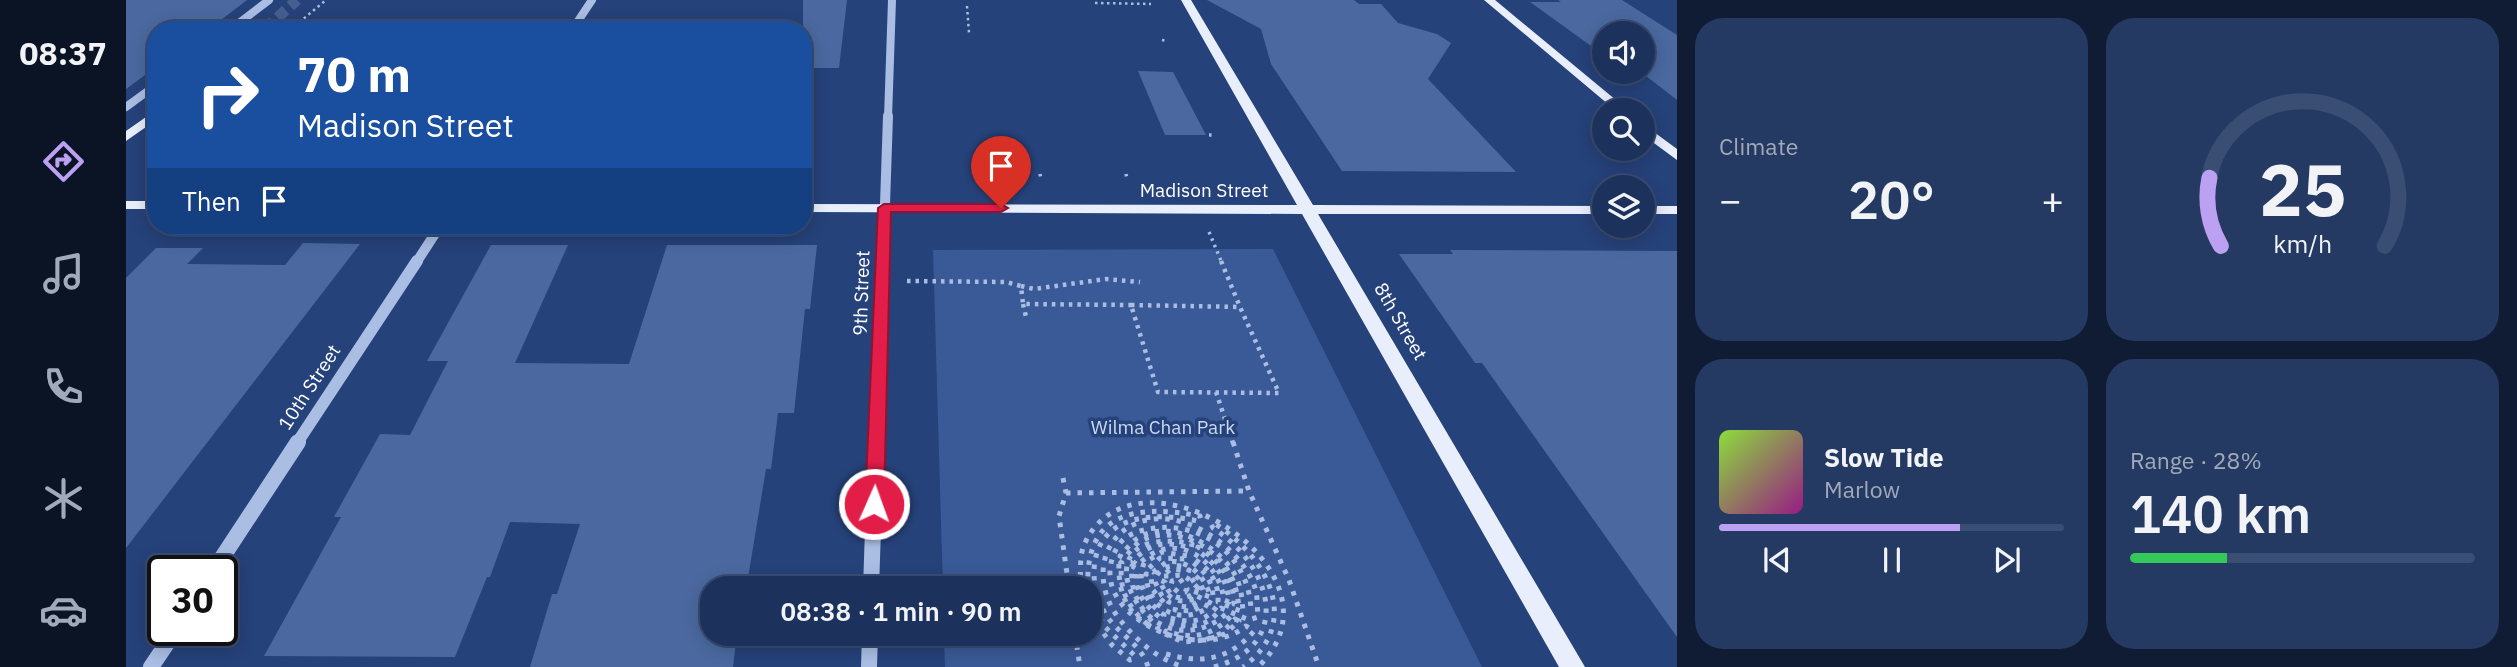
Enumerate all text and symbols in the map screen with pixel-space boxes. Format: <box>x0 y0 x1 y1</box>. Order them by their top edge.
map controls <box>1592 21 1655 238</box>
button: sound <box>1592 21 1655 84</box>
text: 08:37 <box>19 32 107 74</box>
text: 70 m <box>297 42 411 105</box>
icon: right <box>182 49 273 140</box>
button: search <box>1592 98 1655 161</box>
text: Madison Street <box>297 104 514 146</box>
text: Climate <box>1719 131 1798 161</box>
pin <box>971 136 1031 208</box>
icon: directions <box>39 137 88 186</box>
text: 25 <box>2259 141 2346 236</box>
icon: arrive <box>982 147 1020 185</box>
text: 20° <box>1848 166 1935 233</box>
button: layers <box>1592 175 1655 238</box>
text: − <box>1719 175 1742 224</box>
text: + <box>2041 175 2064 224</box>
street label: Madison Street <box>1140 178 1268 202</box>
icon: arrive <box>255 182 293 220</box>
text: Then <box>182 184 241 218</box>
text: km/h <box>2273 226 2332 259</box>
icon: music <box>39 249 88 298</box>
street label: 9th Street <box>848 250 874 336</box>
street label: 8th Street <box>1369 278 1433 364</box>
street label: 10th Street <box>273 340 345 434</box>
icon: phone <box>39 362 88 411</box>
park label: Wilma Chan Park <box>1091 415 1235 439</box>
text: Slow Tide <box>1824 440 1944 474</box>
text: Range · 28% <box>2130 445 2262 475</box>
position arrow <box>837 467 911 541</box>
icon: climate <box>39 474 88 523</box>
text: Marlow <box>1824 474 1900 504</box>
text: 140 km <box>2130 480 2311 547</box>
icon: previous <box>1758 541 1796 579</box>
icon: pause <box>1873 541 1911 579</box>
icon: next <box>1988 541 2026 579</box>
speed limit sign: 30 <box>147 555 238 646</box>
icon: car <box>39 586 88 635</box>
text: 08:38 · 1 min · 90 m <box>780 594 1022 628</box>

